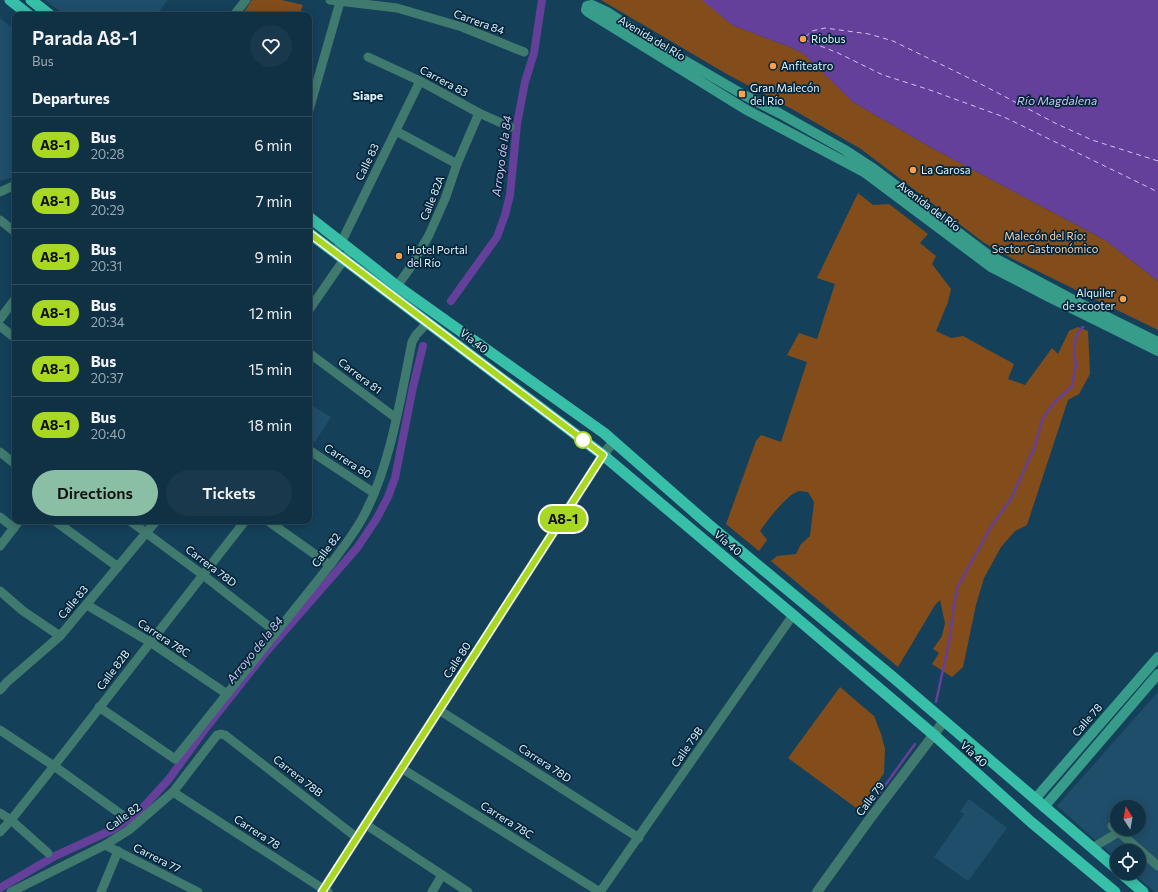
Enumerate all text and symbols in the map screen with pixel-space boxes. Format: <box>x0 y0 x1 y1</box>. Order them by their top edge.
street label: Carrera 84 <box>452 6 507 37</box>
street label: Avenida del Río <box>617 13 688 63</box>
button: heart <box>250 25 292 67</box>
text: Parada A8-1 <box>32 26 138 49</box>
place label: Riobus <box>811 32 845 45</box>
marker: Riobus <box>798 34 808 44</box>
text: Bus <box>32 53 54 69</box>
place label: Anfiteatro <box>781 59 834 72</box>
marker: Anfiteatro <box>768 61 778 71</box>
street label: Carrera 83 <box>418 62 471 99</box>
place label: Gran Malecón del Río <box>750 81 820 107</box>
district label: Siape <box>353 88 383 102</box>
text: Departures <box>32 89 110 107</box>
marker: Gran Malecón del Río <box>737 89 747 99</box>
water label: Río Magdalena <box>1017 93 1097 107</box>
water label: Arroyo de la 84 <box>488 114 514 198</box>
text: Bus <box>91 128 116 146</box>
text: A8-1 <box>40 136 71 153</box>
text: 6 min <box>254 136 292 154</box>
street label: Calle 83 <box>352 141 381 182</box>
text: 20:28 <box>91 146 124 162</box>
place label: La Garosa <box>921 163 970 176</box>
marker: La Garosa <box>908 165 918 175</box>
street label: Calle 82A <box>417 173 447 222</box>
street label: Avenida del Río <box>895 178 964 234</box>
text: Bus <box>91 184 116 202</box>
text: A8-1 <box>40 192 71 209</box>
text: 7 min <box>256 192 292 210</box>
text: 20:29 <box>91 202 124 218</box>
park label: Malecón del Río: Sector Gastronómico <box>992 229 1099 255</box>
text: Bus <box>91 240 116 258</box>
place label: Hotel Portal del Río <box>407 243 468 269</box>
text: A8-1 <box>40 248 71 265</box>
text: 9 min <box>254 248 292 266</box>
marker: Hotel Portal del Río <box>394 251 404 261</box>
text: 20:31 <box>91 258 122 274</box>
place label: Alquiler de scooter <box>1063 286 1116 312</box>
marker: Alquiler de scooter <box>1118 294 1128 304</box>
text: Bus <box>91 296 116 314</box>
text: A8-1 <box>40 304 71 321</box>
text: 12 min <box>249 304 292 322</box>
text: 20:34 <box>91 314 125 330</box>
street label: Vía 40 <box>458 326 491 356</box>
text: Bus <box>91 352 116 370</box>
street label: Carrera 81 <box>336 355 385 396</box>
text: A8-1 <box>40 360 71 377</box>
text: 15 min <box>249 360 292 378</box>
text: 20:37 <box>91 370 124 386</box>
text: Bus <box>91 408 116 426</box>
text: A8-1 <box>40 416 71 433</box>
text: 18 min <box>248 416 292 434</box>
text: 20:40 <box>91 426 126 442</box>
unlabelled marker <box>574 431 592 449</box>
street label: Carrera 80 <box>322 441 374 481</box>
button: Directions <box>32 470 158 516</box>
button: Tickets <box>166 470 292 516</box>
line badge: A8-1 <box>535 506 591 532</box>
text: A8-1 <box>548 510 578 527</box>
street label: Vía 40 <box>712 527 745 558</box>
street label: Calle 82 <box>309 530 343 569</box>
street label: Carrera 78D <box>183 542 239 589</box>
street label: Calle 83 <box>55 582 90 621</box>
water label: Arroyo de la 84 <box>222 613 285 686</box>
street label: Carrera 78C <box>136 616 193 659</box>
street label: Calle 80 <box>440 639 473 680</box>
street label: Calle 82B <box>93 647 132 692</box>
street label: Calle 78 <box>1069 700 1105 739</box>
street label: Calle 79B <box>668 724 705 769</box>
street label: Vía 40 <box>958 738 991 769</box>
street label: Carrera 78D <box>516 741 574 784</box>
street label: Carrera 78B <box>271 752 326 799</box>
street label: Calle 79 <box>853 779 887 818</box>
street label: Carrera 78C <box>478 798 536 841</box>
street label: Calle 82 <box>103 800 143 833</box>
north arrow <box>1110 800 1146 836</box>
map controls <box>1110 800 1146 880</box>
street label: Carrera 78 <box>232 812 283 851</box>
street label: Carrera 77 <box>131 840 183 875</box>
button: locate <box>1110 844 1146 880</box>

